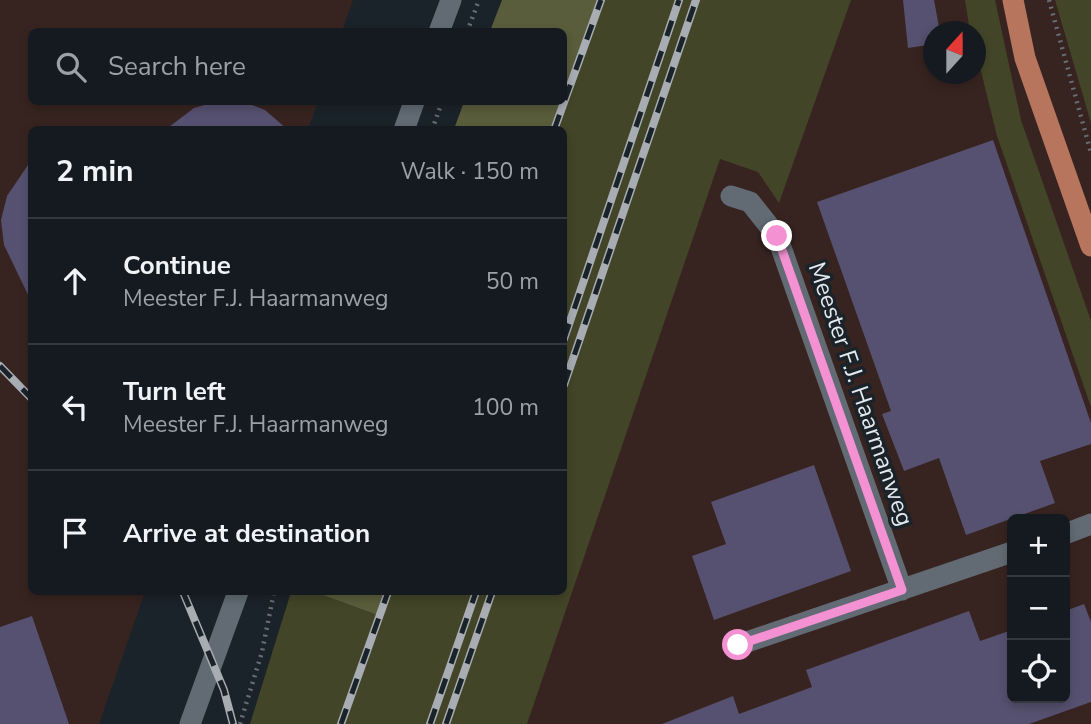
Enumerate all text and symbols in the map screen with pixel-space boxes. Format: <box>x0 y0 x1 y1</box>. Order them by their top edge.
north arrow <box>923 21 986 84</box>
search box <box>28 28 567 105</box>
icon: search <box>52 48 90 86</box>
text: Search here <box>108 49 246 84</box>
text: 2 min <box>56 151 134 192</box>
text: Walk · 150 m <box>400 156 539 187</box>
route end <box>761 220 792 251</box>
text: Continue <box>123 248 231 283</box>
street label: Meester F.J. Haarmanweg <box>801 258 921 530</box>
icon: ahead <box>56 262 94 300</box>
text: 50 m <box>486 266 539 297</box>
text: Meester F.J. Haarmanweg <box>123 283 388 314</box>
text: Turn left <box>123 374 226 409</box>
icon: left <box>56 388 94 426</box>
text: 100 m <box>472 392 539 423</box>
text: Meester F.J. Haarmanweg <box>123 409 388 440</box>
icon: arrive <box>56 514 94 552</box>
map controls <box>1007 514 1070 703</box>
button: + <box>1007 514 1070 577</box>
text: Arrive at destination <box>123 516 370 551</box>
button: − <box>1007 577 1070 640</box>
route start <box>722 629 753 660</box>
button: locate <box>1007 640 1070 703</box>

